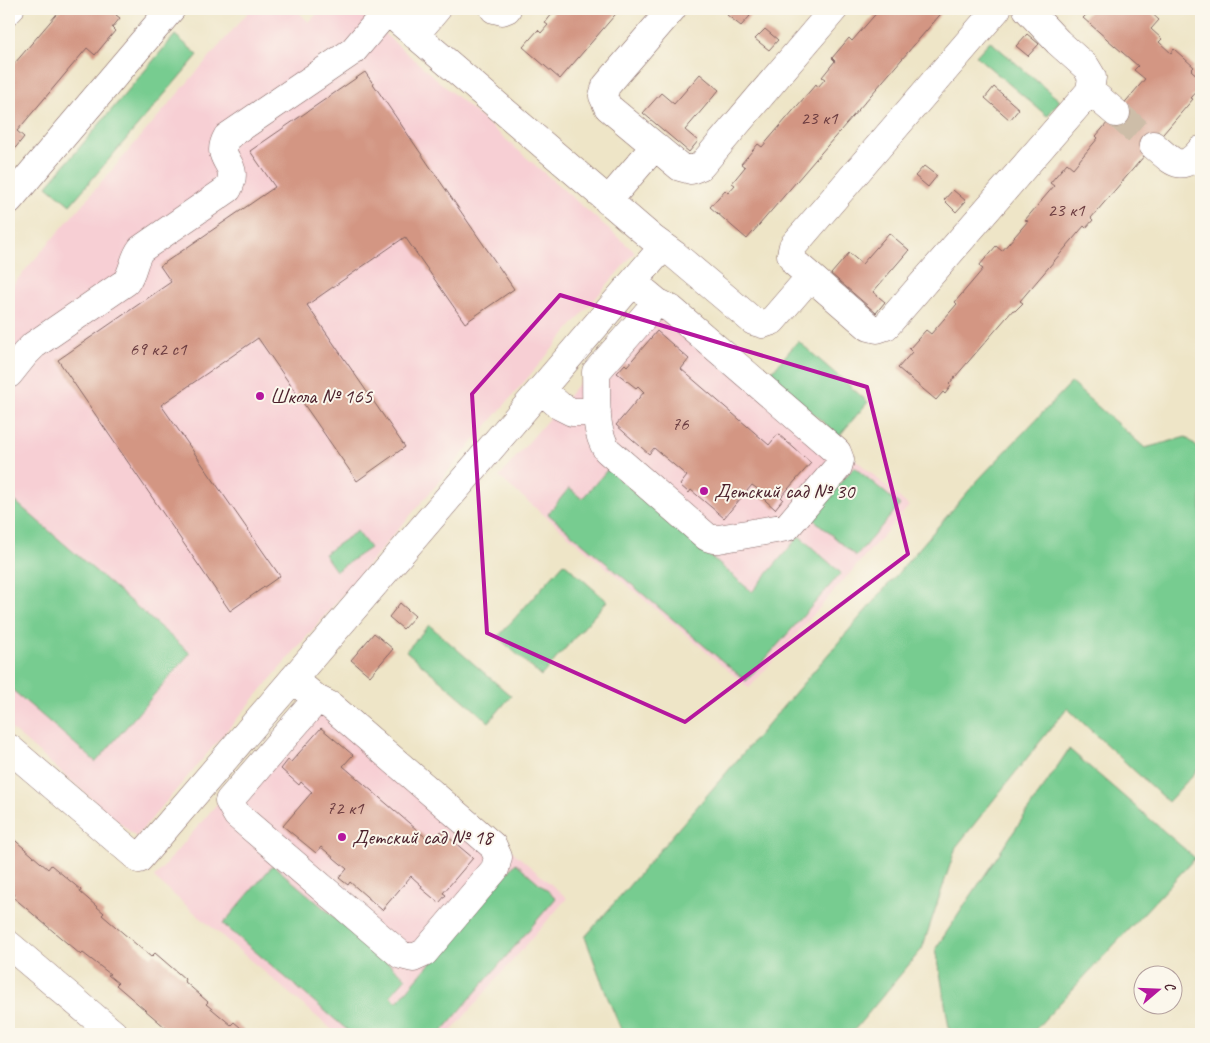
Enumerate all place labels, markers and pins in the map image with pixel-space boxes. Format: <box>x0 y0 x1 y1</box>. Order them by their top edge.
place label: Школа № 165 <box>270 383 374 409</box>
marker: Школа № 165 <box>254 390 266 402</box>
place label: Детский сад № 30 <box>714 478 856 504</box>
marker: Детский сад № 30 <box>698 485 710 497</box>
place label: Детский сад № 18 <box>352 824 495 850</box>
marker: Детский сад № 18 <box>336 831 348 843</box>

